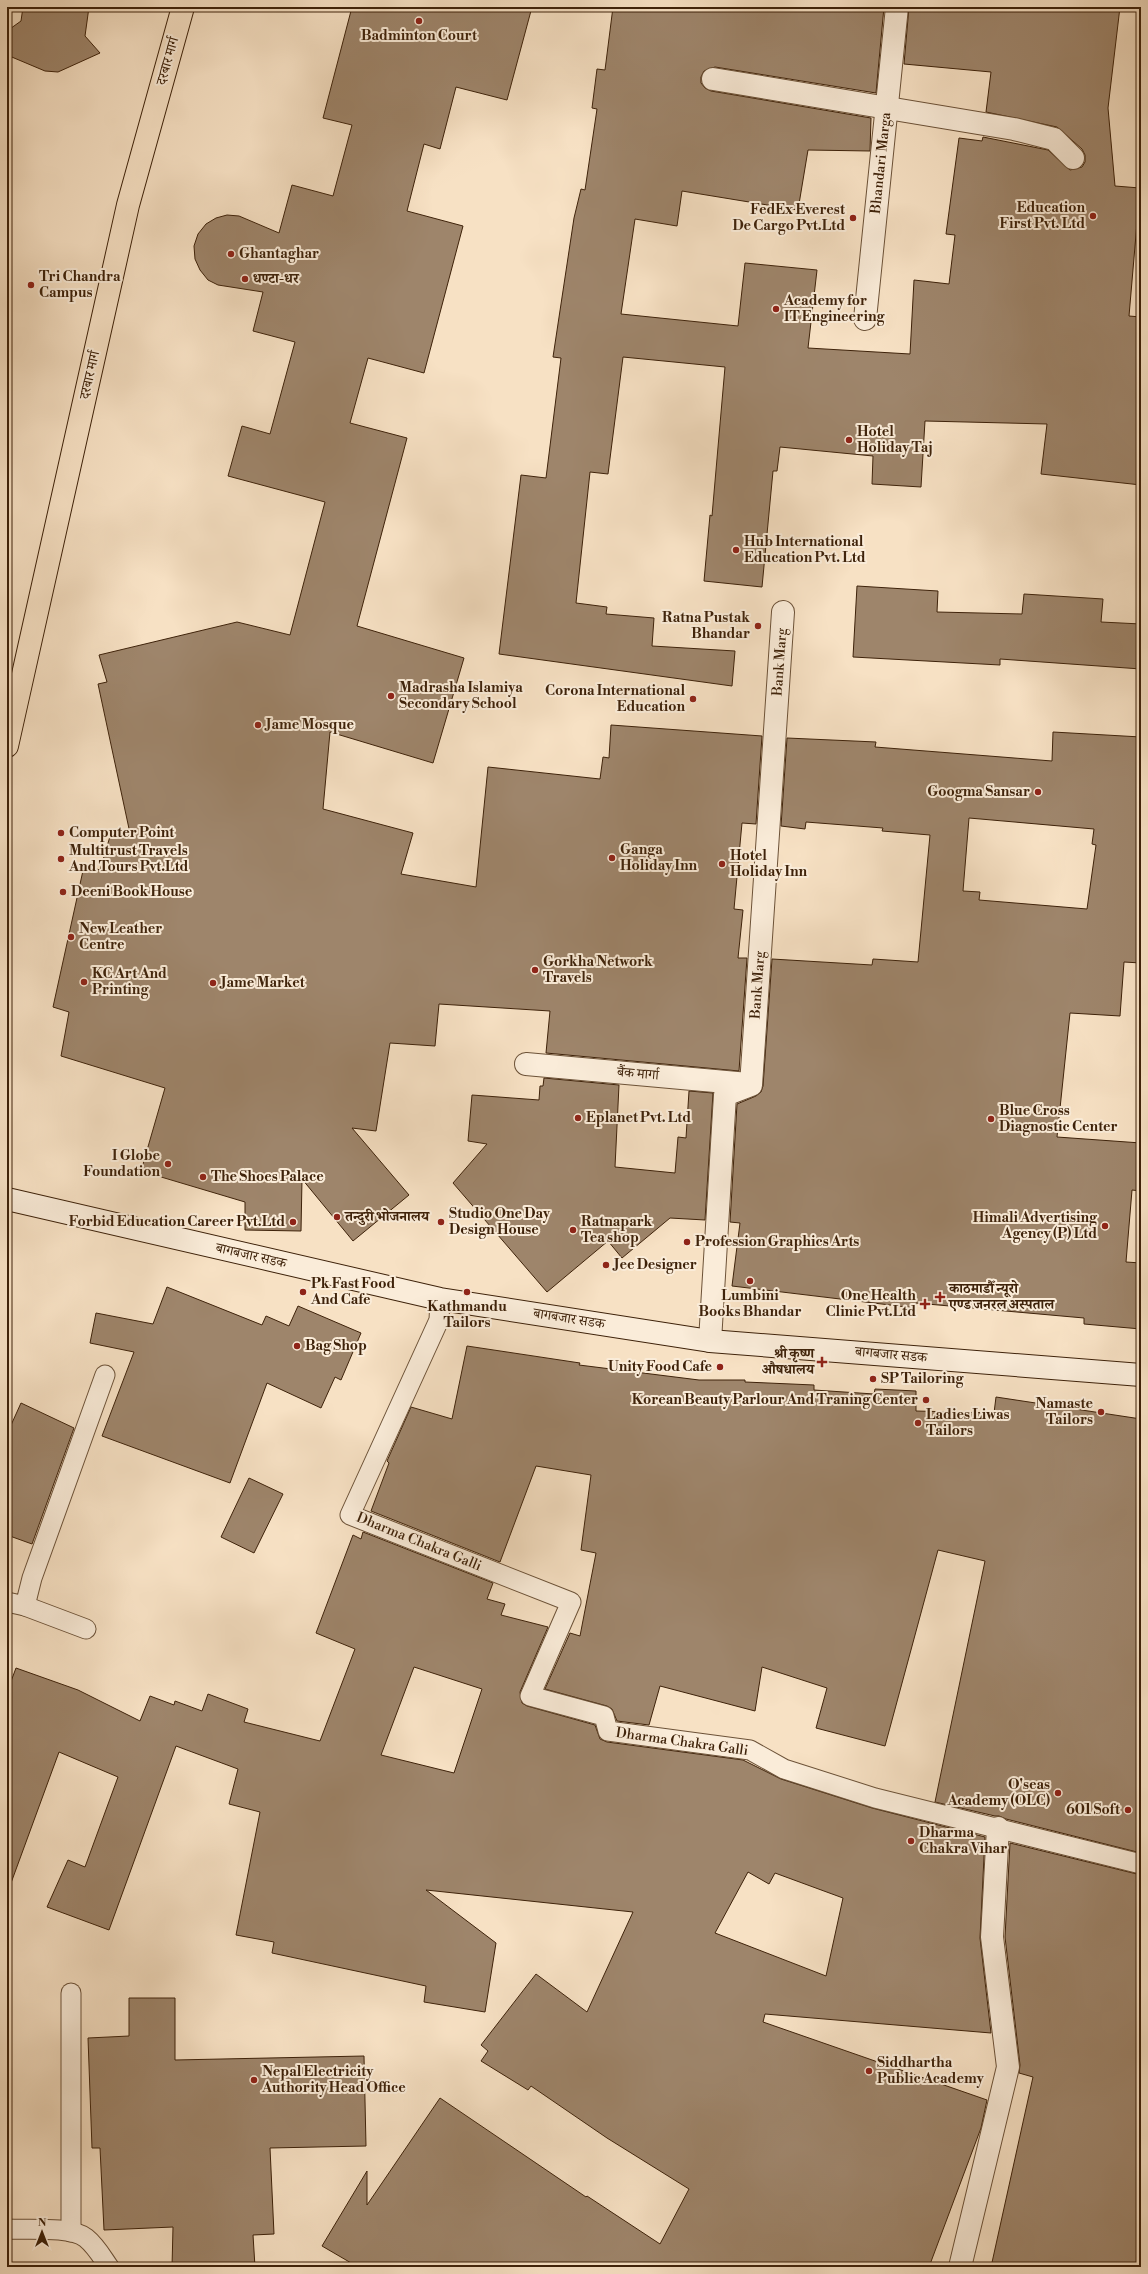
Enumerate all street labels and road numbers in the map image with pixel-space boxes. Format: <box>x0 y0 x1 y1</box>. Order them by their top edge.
street label: दरबार मार्ग <box>152 34 184 88</box>
street label: Bhandari Marga <box>867 110 895 216</box>
street label: दरबार मार्ग <box>75 348 104 402</box>
street label: Bank Marg <box>769 627 791 698</box>
street label: Bank Marg <box>747 950 769 1021</box>
street label: बैंक मार्गा <box>615 1063 661 1085</box>
street label: बागबजार सडक <box>213 1239 289 1273</box>
street label: बागबजार सडक <box>531 1304 607 1334</box>
street label: बागबजार सडक <box>853 1343 929 1367</box>
street label: Dharma Chakra Galli <box>354 1509 485 1575</box>
street label: Dharma Chakra Galli <box>615 1724 750 1760</box>

